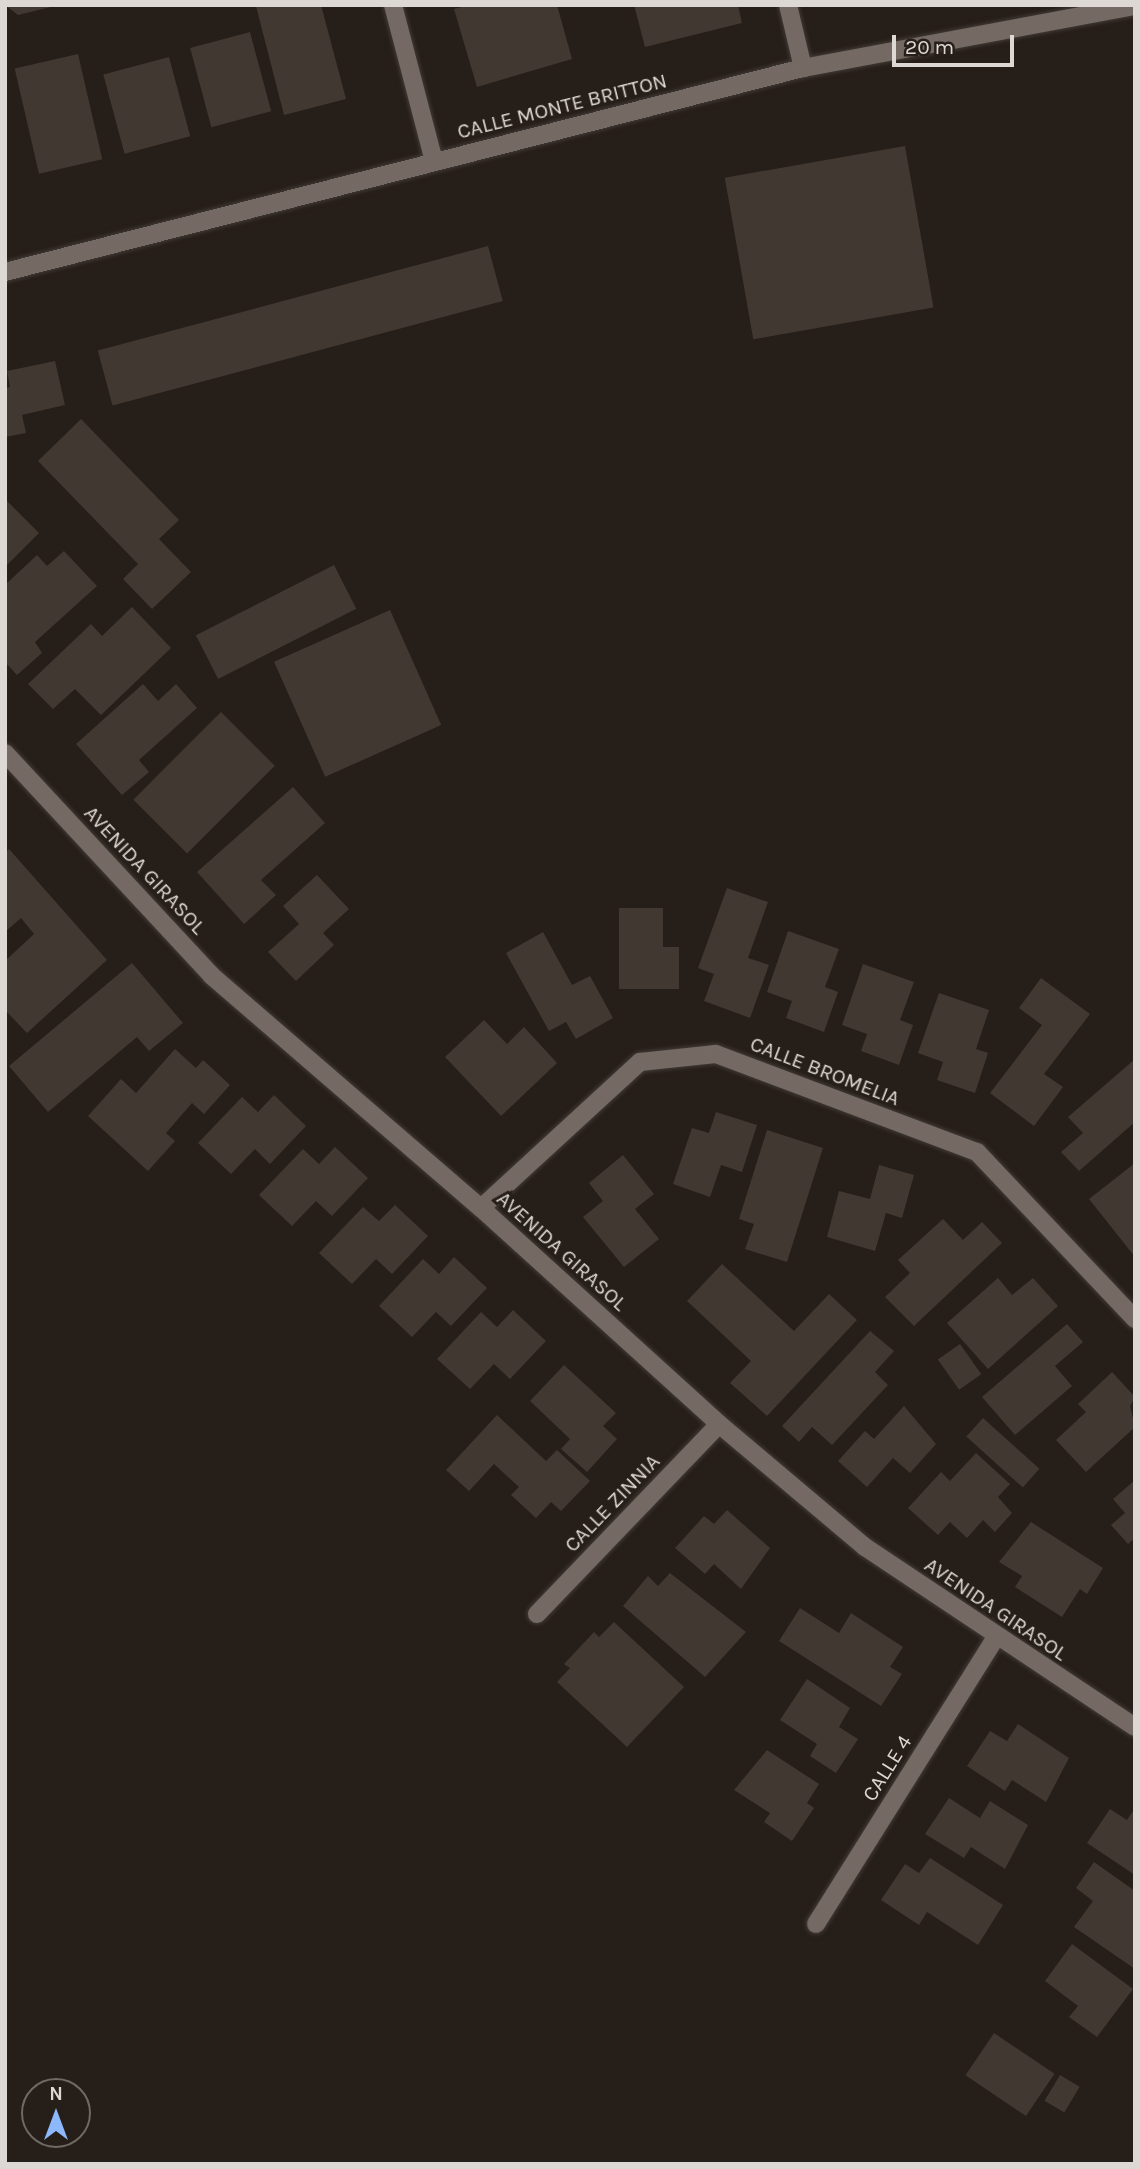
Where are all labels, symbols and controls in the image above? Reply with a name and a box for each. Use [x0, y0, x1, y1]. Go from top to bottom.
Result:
scale bar [895, 21, 1018, 65]
text: 20 m [905, 35, 954, 59]
street label: CALLE MONTE BRITTON [455, 68, 669, 144]
street label: AVENIDA GIRASOL [79, 800, 211, 940]
street label: CALLE BROMELIA [747, 1031, 903, 1111]
street label: AVENIDA GIRASOL [492, 1186, 632, 1316]
street label: CALLE ZINNIA [559, 1449, 665, 1557]
street label: AVENIDA GIRASOL [920, 1552, 1072, 1666]
street label: CALLE 4 [857, 1730, 917, 1806]
north arrow [21, 2078, 91, 2148]
text: N [49, 2083, 63, 2105]

